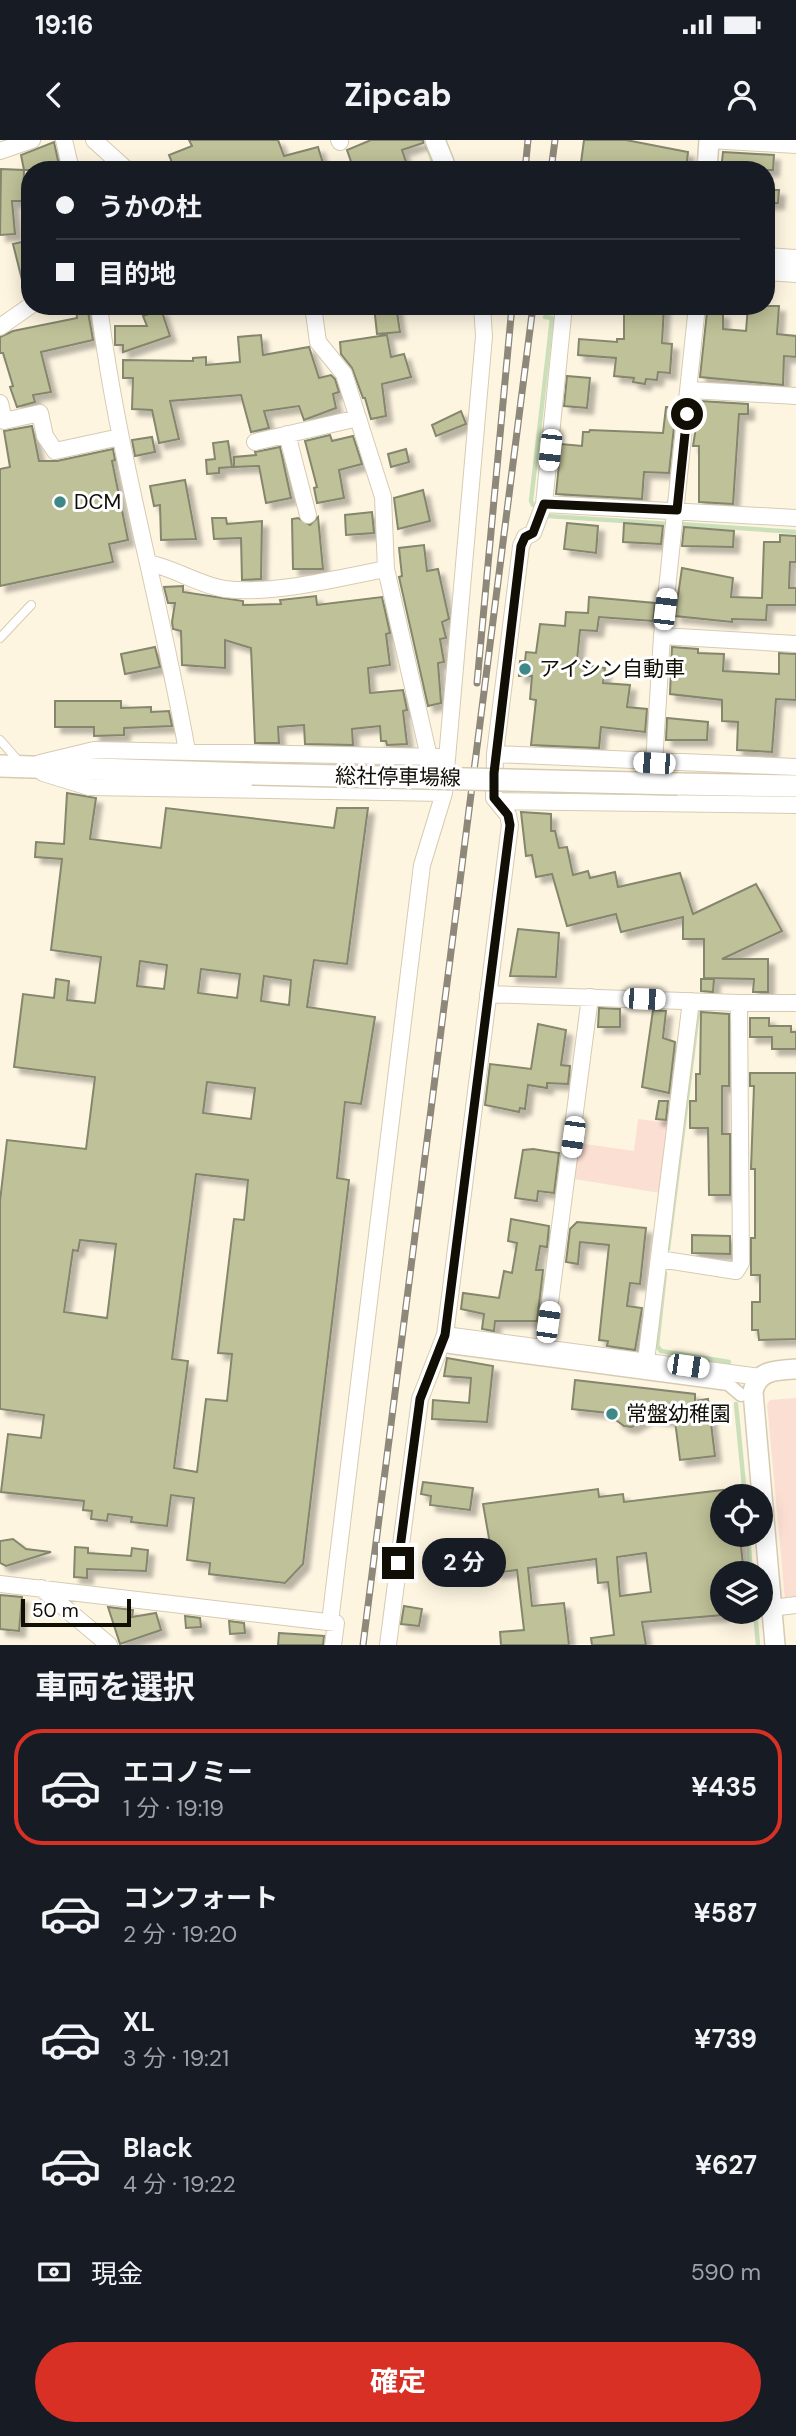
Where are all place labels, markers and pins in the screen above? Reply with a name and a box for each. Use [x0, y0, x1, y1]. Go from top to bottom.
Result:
place label: DCM [74, 488, 121, 516]
marker: DCM [52, 494, 68, 510]
place label: アイシン自動車 [539, 655, 685, 683]
marker: アイシン自動車 [517, 661, 533, 677]
place label: 常盤幼稚園 [626, 1400, 731, 1428]
marker: 常盤幼稚園 [604, 1406, 620, 1422]

